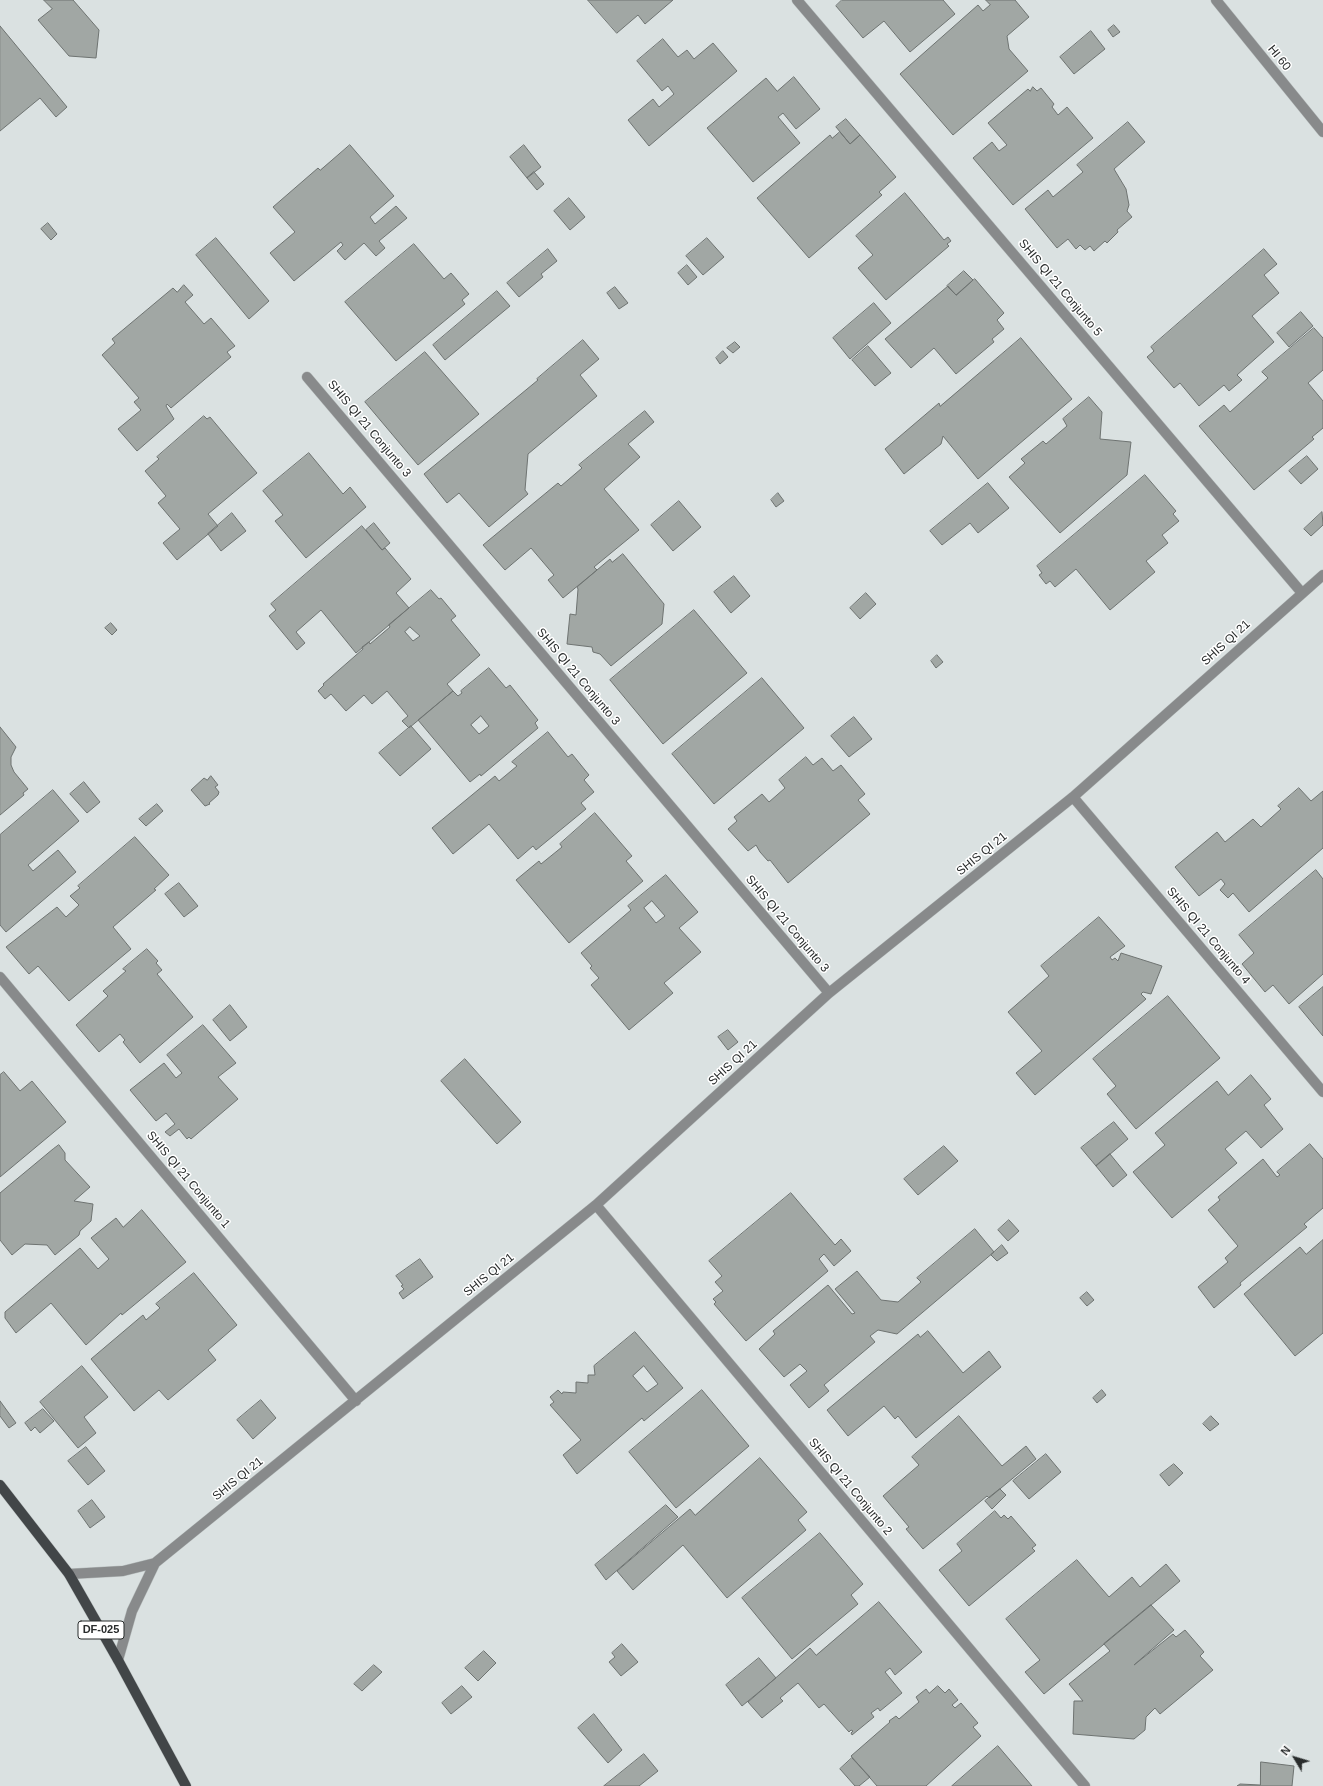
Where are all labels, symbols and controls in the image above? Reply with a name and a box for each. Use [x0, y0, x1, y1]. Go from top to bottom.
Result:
street label: HI 60 [1264, 42, 1294, 74]
street label: SHIS QI 21 Conjunto 5 [1015, 237, 1105, 339]
street label: SHIS QI 21 Conjunto 3 [324, 378, 414, 480]
street label: SHIS QI 21 [1199, 617, 1253, 669]
street label: SHIS QI 21 Conjunto 3 [533, 626, 623, 728]
street label: SHIS QI 21 [954, 829, 1010, 879]
street label: SHIS QI 21 Conjunto 3 [742, 873, 832, 975]
street label: SHIS QI 21 Conjunto 4 [1163, 885, 1253, 987]
street label: SHIS QI 21 [706, 1037, 760, 1089]
street label: SHIS QI 21 Conjunto 1 [143, 1129, 233, 1231]
street label: SHIS QI 21 [461, 1250, 517, 1300]
street label: SHIS QI 21 Conjunto 2 [805, 1436, 895, 1538]
street label: SHIS QI 21 [210, 1454, 266, 1504]
road number: DF-025 [78, 1621, 124, 1639]
north arrow [1275, 1738, 1315, 1778]
text: N [1278, 1744, 1293, 1757]

